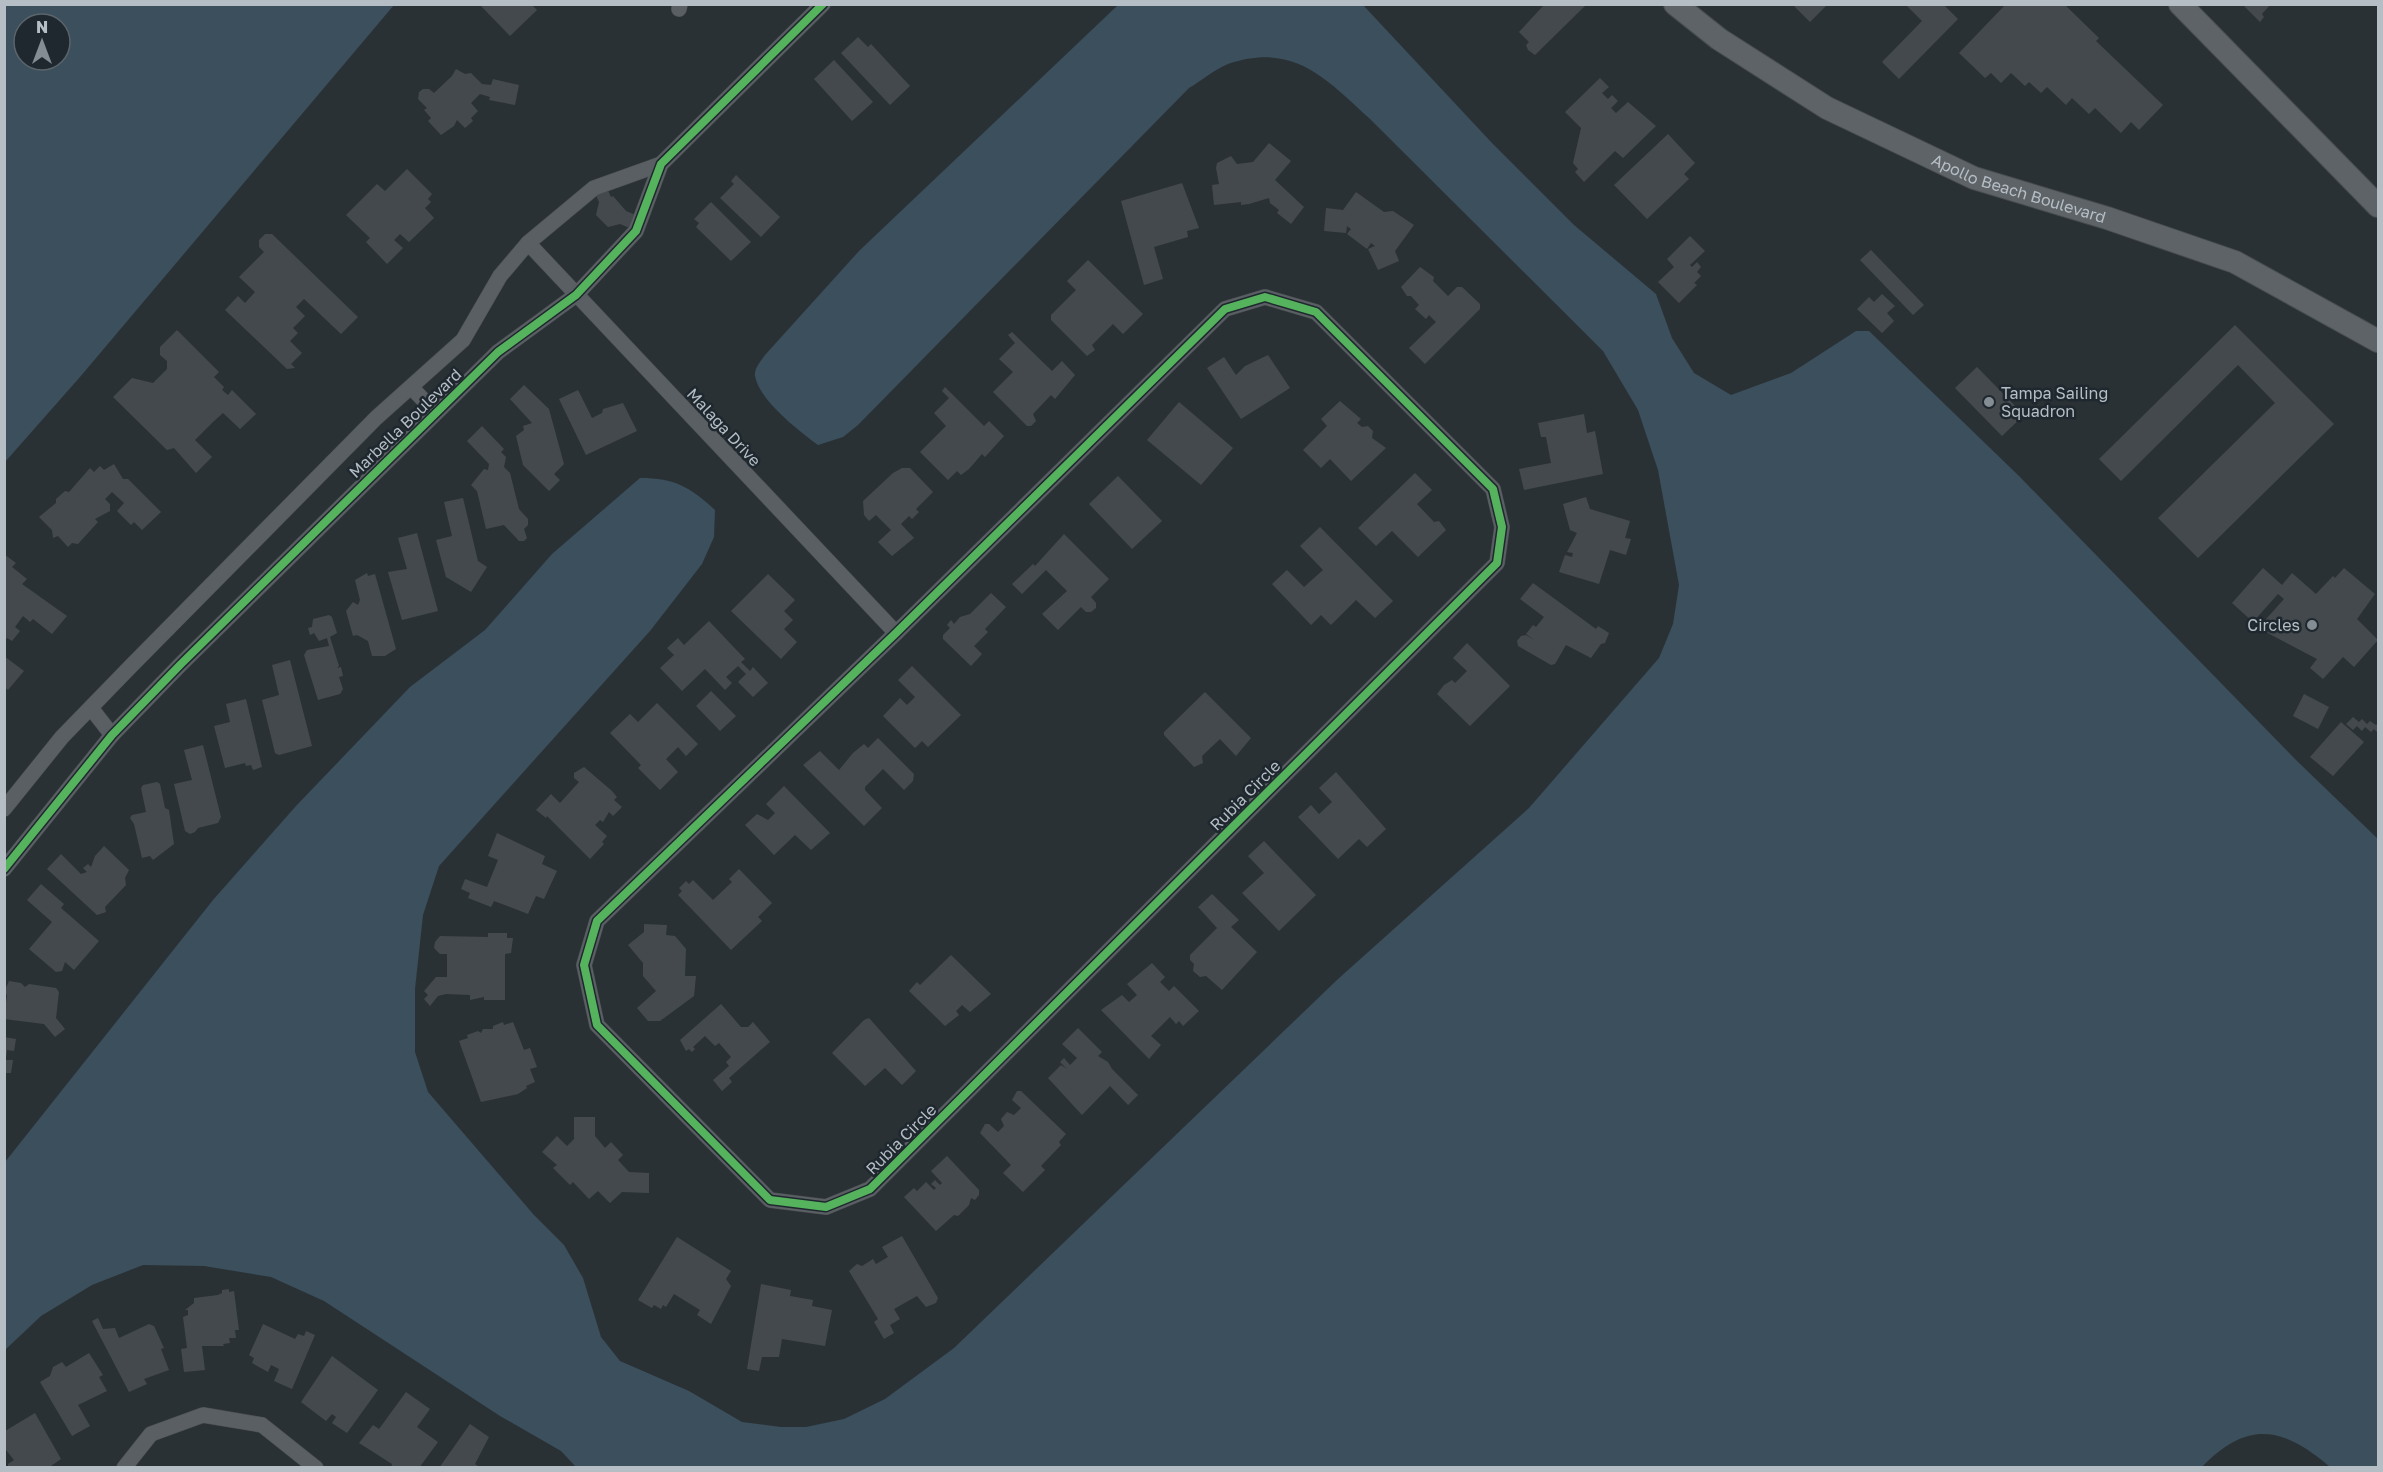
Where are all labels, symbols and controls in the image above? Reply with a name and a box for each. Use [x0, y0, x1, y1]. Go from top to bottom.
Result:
north arrow [12, 12, 72, 72]
text: N [36, 17, 48, 37]
street label: Apollo Beach Boulevard [1928, 149, 2108, 227]
street label: Marbella Boulevard [345, 364, 465, 482]
place label: Tampa Sailing Squadron [2001, 383, 2108, 421]
street label: Malaga Drive [683, 384, 765, 470]
marker: Tampa Sailing Squadron [1982, 395, 1996, 409]
place label: Circles [2247, 615, 2300, 635]
marker: Circles [2305, 618, 2319, 632]
street label: Rubia Circle [1206, 756, 1284, 834]
street label: Rubia Circle [862, 1100, 940, 1178]

